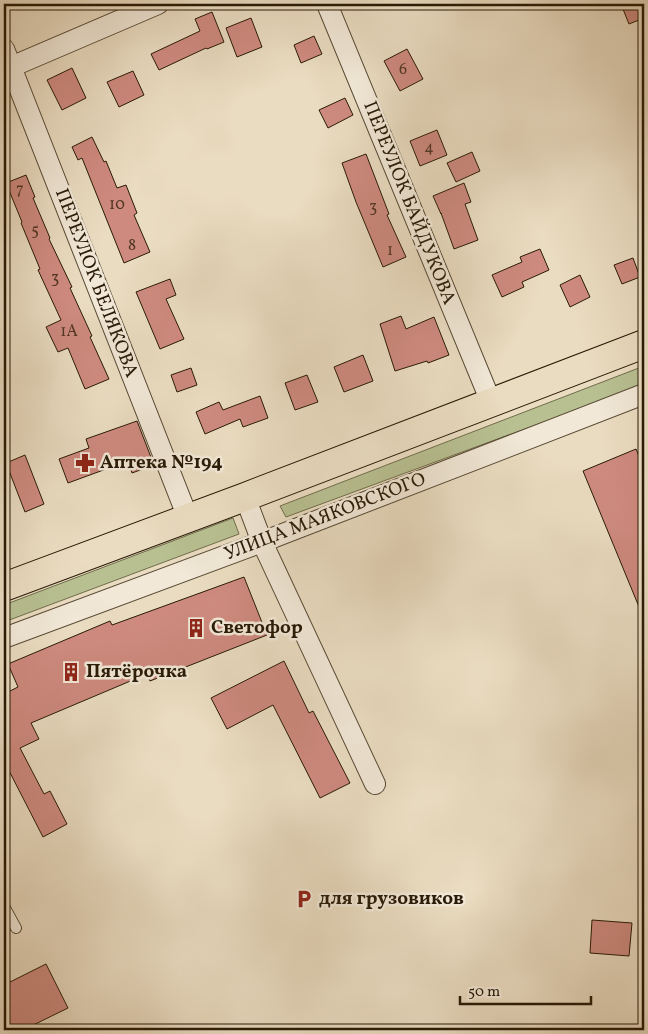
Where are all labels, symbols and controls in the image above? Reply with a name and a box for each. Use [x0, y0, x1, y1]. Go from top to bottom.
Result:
house number: 6 [399, 59, 407, 81]
street label: ПЕРЕУЛОК БАЙДУКОВА [356, 97, 462, 309]
house number: 4 [424, 137, 434, 159]
house number: 7 [16, 179, 24, 201]
street label: ПЕРЕУЛОК БЕЛЯКОВА [48, 185, 144, 381]
house number: 10 [109, 194, 125, 216]
house number: 3 [369, 197, 377, 219]
house number: 5 [31, 220, 39, 242]
house number: 8 [128, 235, 136, 257]
house number: 1 [387, 240, 393, 262]
house number: 3 [51, 268, 59, 290]
house number: 1А [60, 321, 78, 343]
place label: Аптека №194 [100, 450, 223, 476]
pharmacy icon: Аптека №194 [74, 452, 96, 474]
street label: УЛИЦА МАЯКОВСКОГО [221, 467, 430, 567]
place label: Светофор [211, 615, 303, 641]
building icon: Светофор [185, 617, 207, 639]
place label: Пятёрочка [86, 659, 187, 685]
building icon: Пятёрочка [60, 661, 82, 683]
place label: для грузовиков [319, 886, 464, 912]
parking icon: для грузовиков [293, 888, 315, 910]
scale bar [460, 974, 592, 1006]
text: 50 m [468, 982, 500, 1003]

